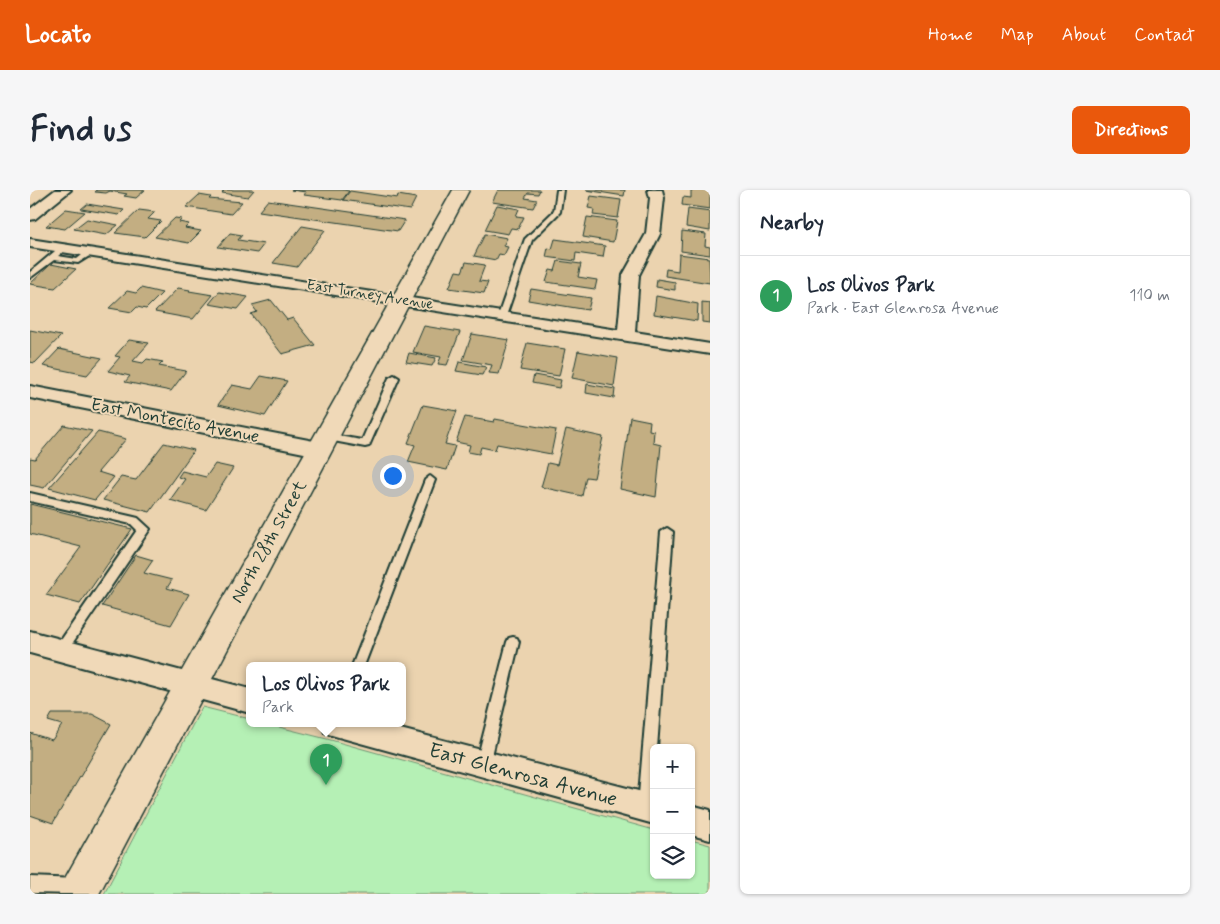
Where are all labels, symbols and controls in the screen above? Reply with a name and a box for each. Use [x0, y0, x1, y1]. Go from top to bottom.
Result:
text: Locato [25, 20, 91, 51]
text: Home [928, 23, 973, 47]
text: Map [1001, 23, 1034, 47]
text: About [1062, 23, 1106, 47]
text: Contact [1134, 23, 1195, 47]
button: Directions [1072, 106, 1190, 154]
text: Find us [30, 107, 132, 153]
text: Nearby [760, 209, 824, 237]
text: Los Olivos Park [807, 273, 935, 298]
street label: East Turney Avenue [305, 275, 435, 315]
text: 1 [772, 285, 780, 306]
text: 110 m [1129, 285, 1170, 306]
text: Park · East Glenrosa Avenue [807, 298, 999, 319]
street label: East Montecito Avenue [89, 393, 261, 449]
your location [380, 463, 406, 489]
street label: North 28th Street [225, 476, 313, 608]
popup [246, 662, 406, 727]
text: Los Olivos Park [262, 672, 390, 697]
text: Park [262, 697, 294, 718]
street label: East Glenrosa Avenue [426, 736, 620, 814]
pin: 1 [310, 744, 342, 785]
map controls [650, 744, 695, 879]
button: + [650, 744, 695, 789]
button: − [650, 789, 695, 834]
button: layers [650, 834, 695, 879]

